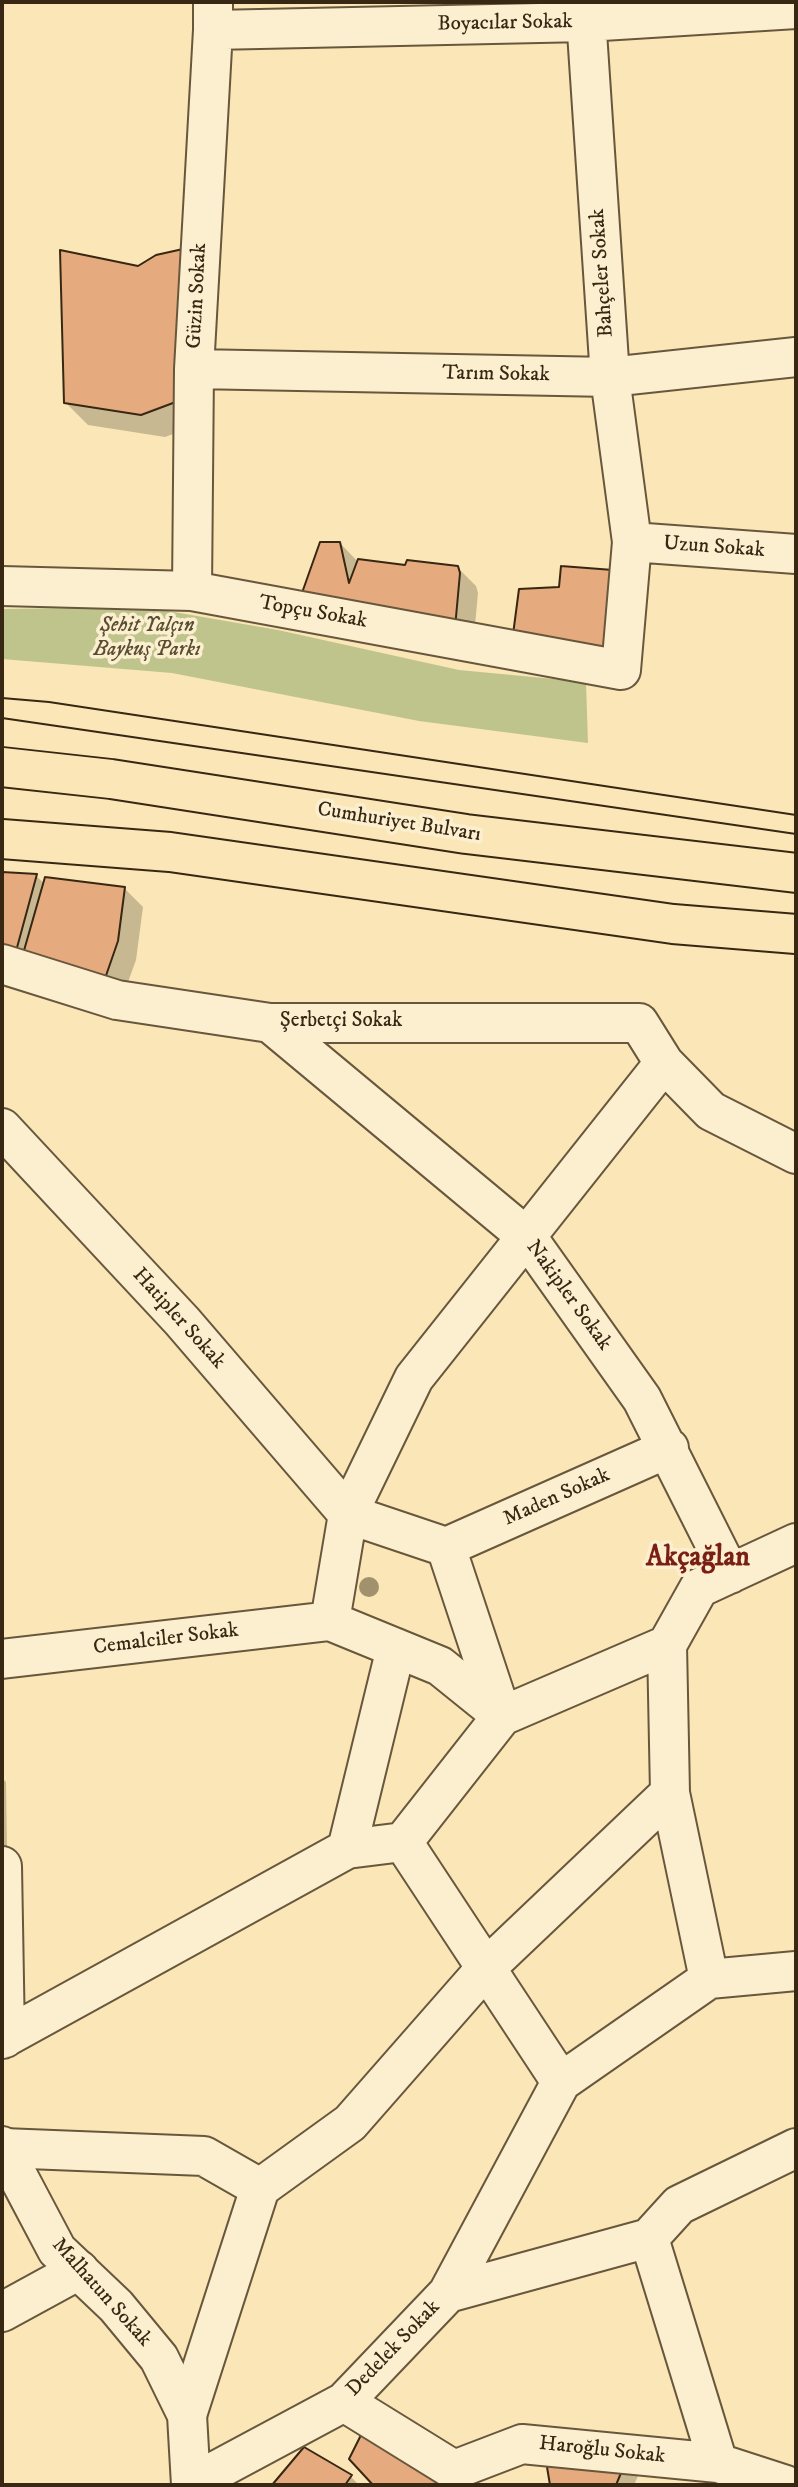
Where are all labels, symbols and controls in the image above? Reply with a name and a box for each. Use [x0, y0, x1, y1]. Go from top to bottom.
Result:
street label: Boyacılar Sokak [437, 10, 573, 38]
street label: Bahçeler Sokak [586, 208, 620, 338]
street label: Güzin Sokak [183, 243, 213, 349]
street label: Tarım Sokak [442, 361, 550, 389]
street label: Uzun Sokak [663, 532, 765, 564]
street label: Topçu Sokak [257, 591, 369, 635]
park label: Şehit Yalçın Baykuş Parkı [93, 614, 201, 664]
street label: Cumhuriyet Bulvarı [316, 798, 482, 848]
street label: Şerbetçi Sokak [280, 1009, 402, 1035]
street label: Nakipler Sokak [520, 1236, 616, 1356]
street label: Hatipler Sokak [126, 1263, 230, 1375]
street label: Maden Sokak [500, 1463, 614, 1533]
district label: Akçağlan [646, 1542, 750, 1576]
street label: Cemalciler Sokak [92, 1619, 240, 1661]
street label: Malhatun Sokak [46, 2233, 156, 2353]
street label: Dedelek Sokak [342, 2296, 446, 2402]
street label: Haroğlu Sokak [538, 2432, 666, 2470]

